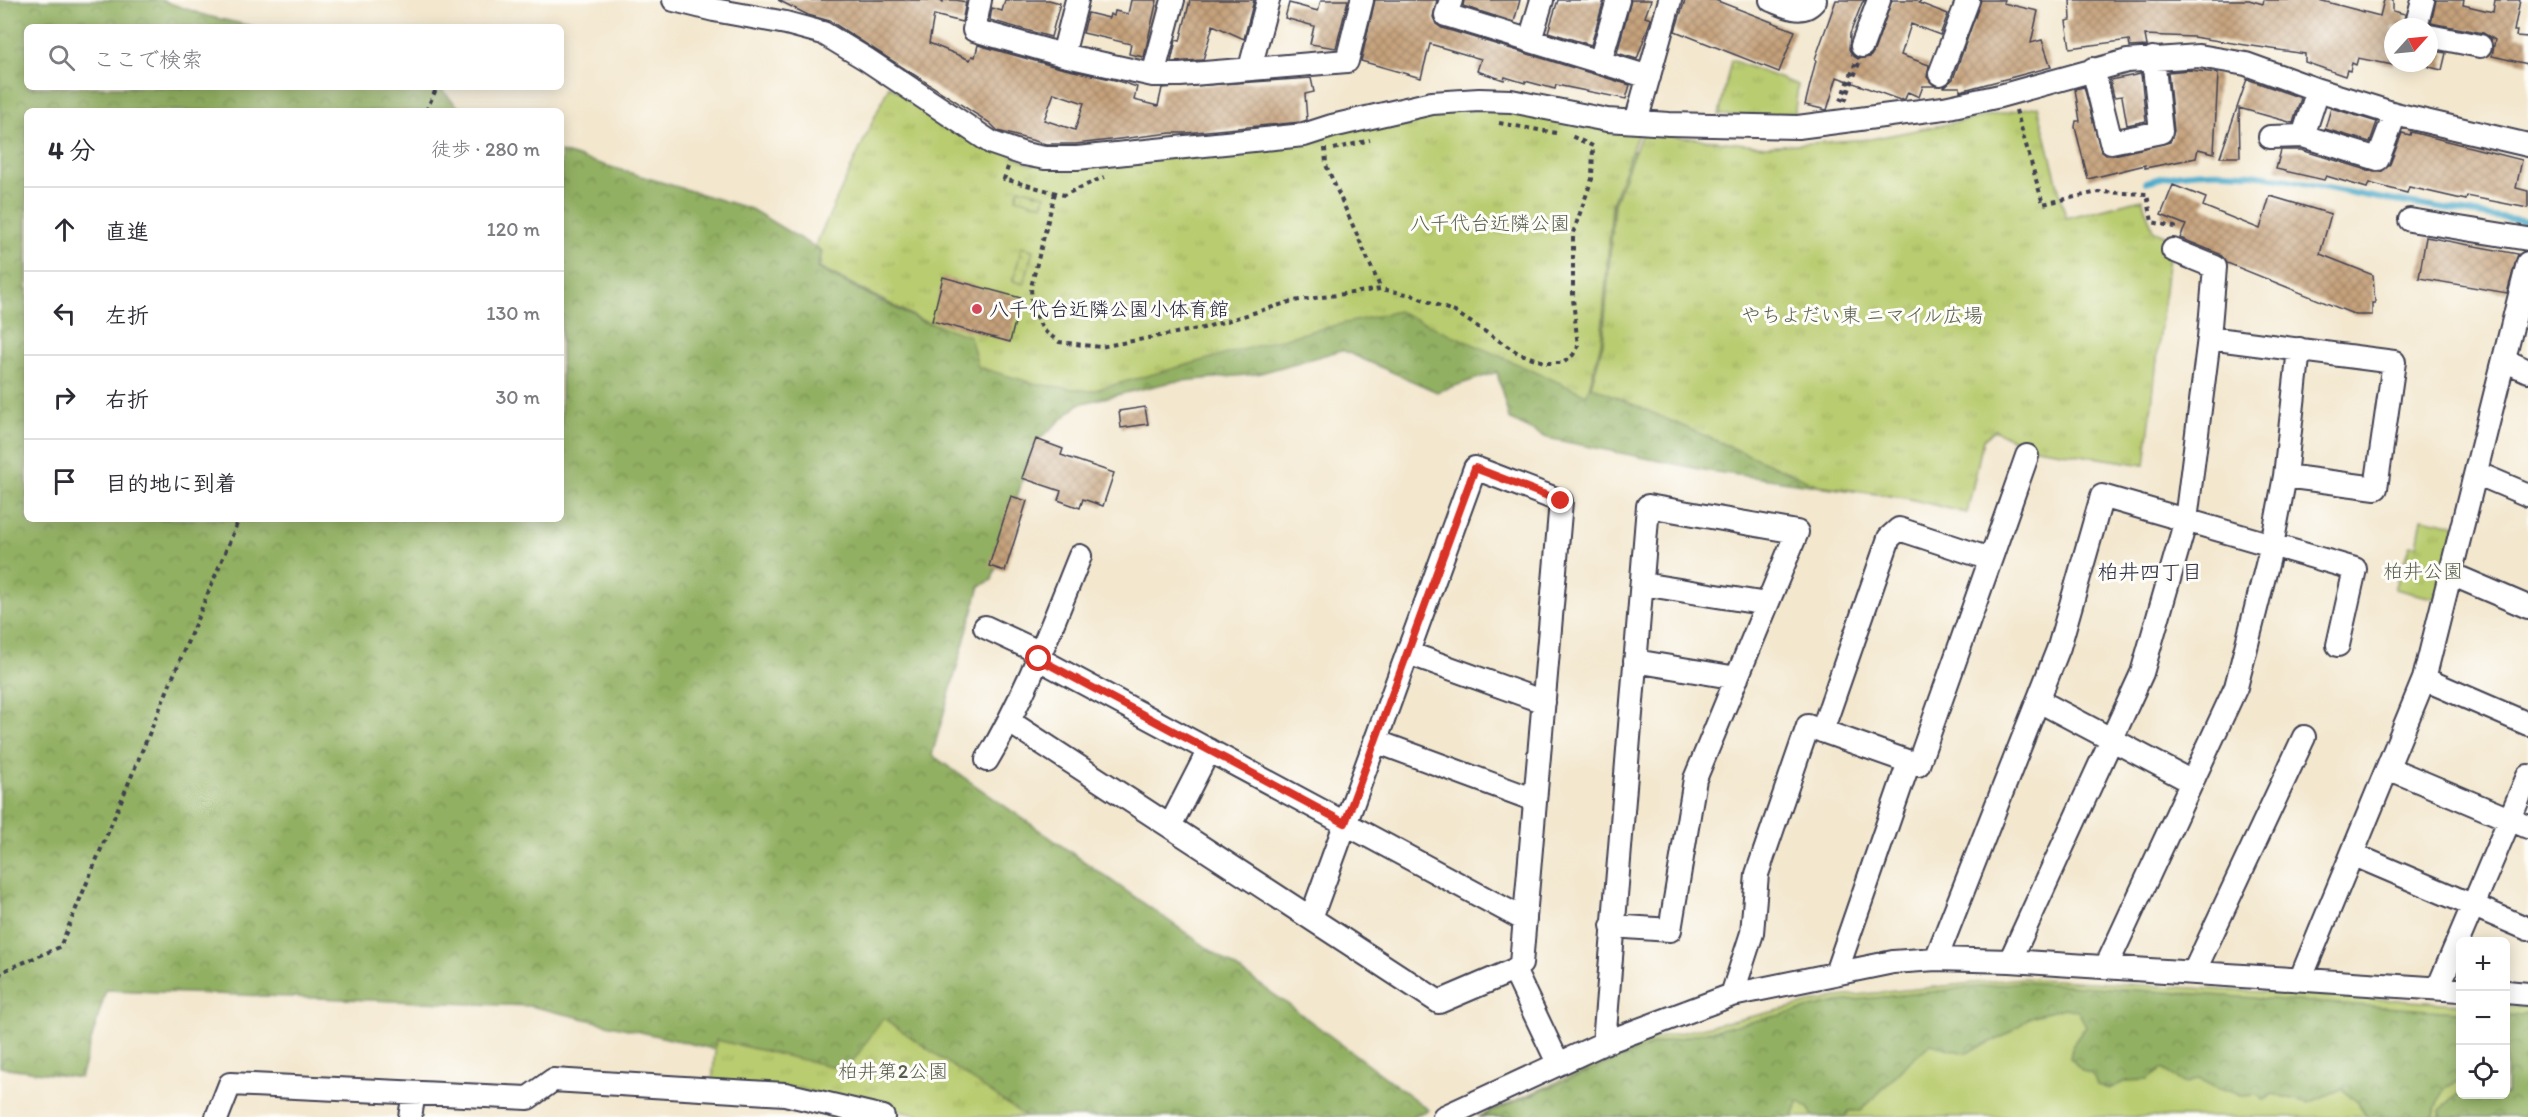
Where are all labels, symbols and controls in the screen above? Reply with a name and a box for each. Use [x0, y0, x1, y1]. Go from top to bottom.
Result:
north arrow [2384, 18, 2438, 72]
search box [24, 24, 564, 90]
icon: search [45, 41, 78, 74]
text: ここで検索 [93, 46, 203, 73]
text: 4 分 [48, 134, 95, 166]
text: 徒歩 · 280 m [431, 137, 540, 161]
park label: 八千代台近隣公園 [1410, 211, 1570, 235]
icon: ahead [48, 213, 81, 246]
text: 120 m [487, 217, 540, 241]
text: 直進 [105, 218, 149, 245]
icon: left [48, 297, 81, 330]
place label: 八千代台近隣公園小体育館 [989, 297, 1229, 321]
text: 130 m [486, 301, 540, 325]
text: 左折 [105, 302, 149, 329]
marker: 八千代台近隣公園小体育館 [970, 302, 984, 316]
park label: やちよだい東 ニマイル広場 [1741, 303, 1983, 327]
icon: right [48, 381, 81, 414]
text: 30 m [495, 385, 540, 409]
text: 右折 [105, 386, 149, 413]
icon: arrive [48, 465, 81, 498]
text: 目的地に到着 [105, 470, 237, 497]
route end [1547, 487, 1573, 513]
district label: 柏井四丁目 [2098, 559, 2203, 584]
park label: 柏井公園 [2383, 559, 2463, 583]
route start [1025, 645, 1051, 671]
map controls [2456, 937, 2510, 1099]
button: + [2456, 937, 2510, 991]
button: − [2456, 991, 2510, 1045]
button: locate [2456, 1045, 2510, 1099]
park label: 柏井第2公園 [838, 1059, 948, 1083]

